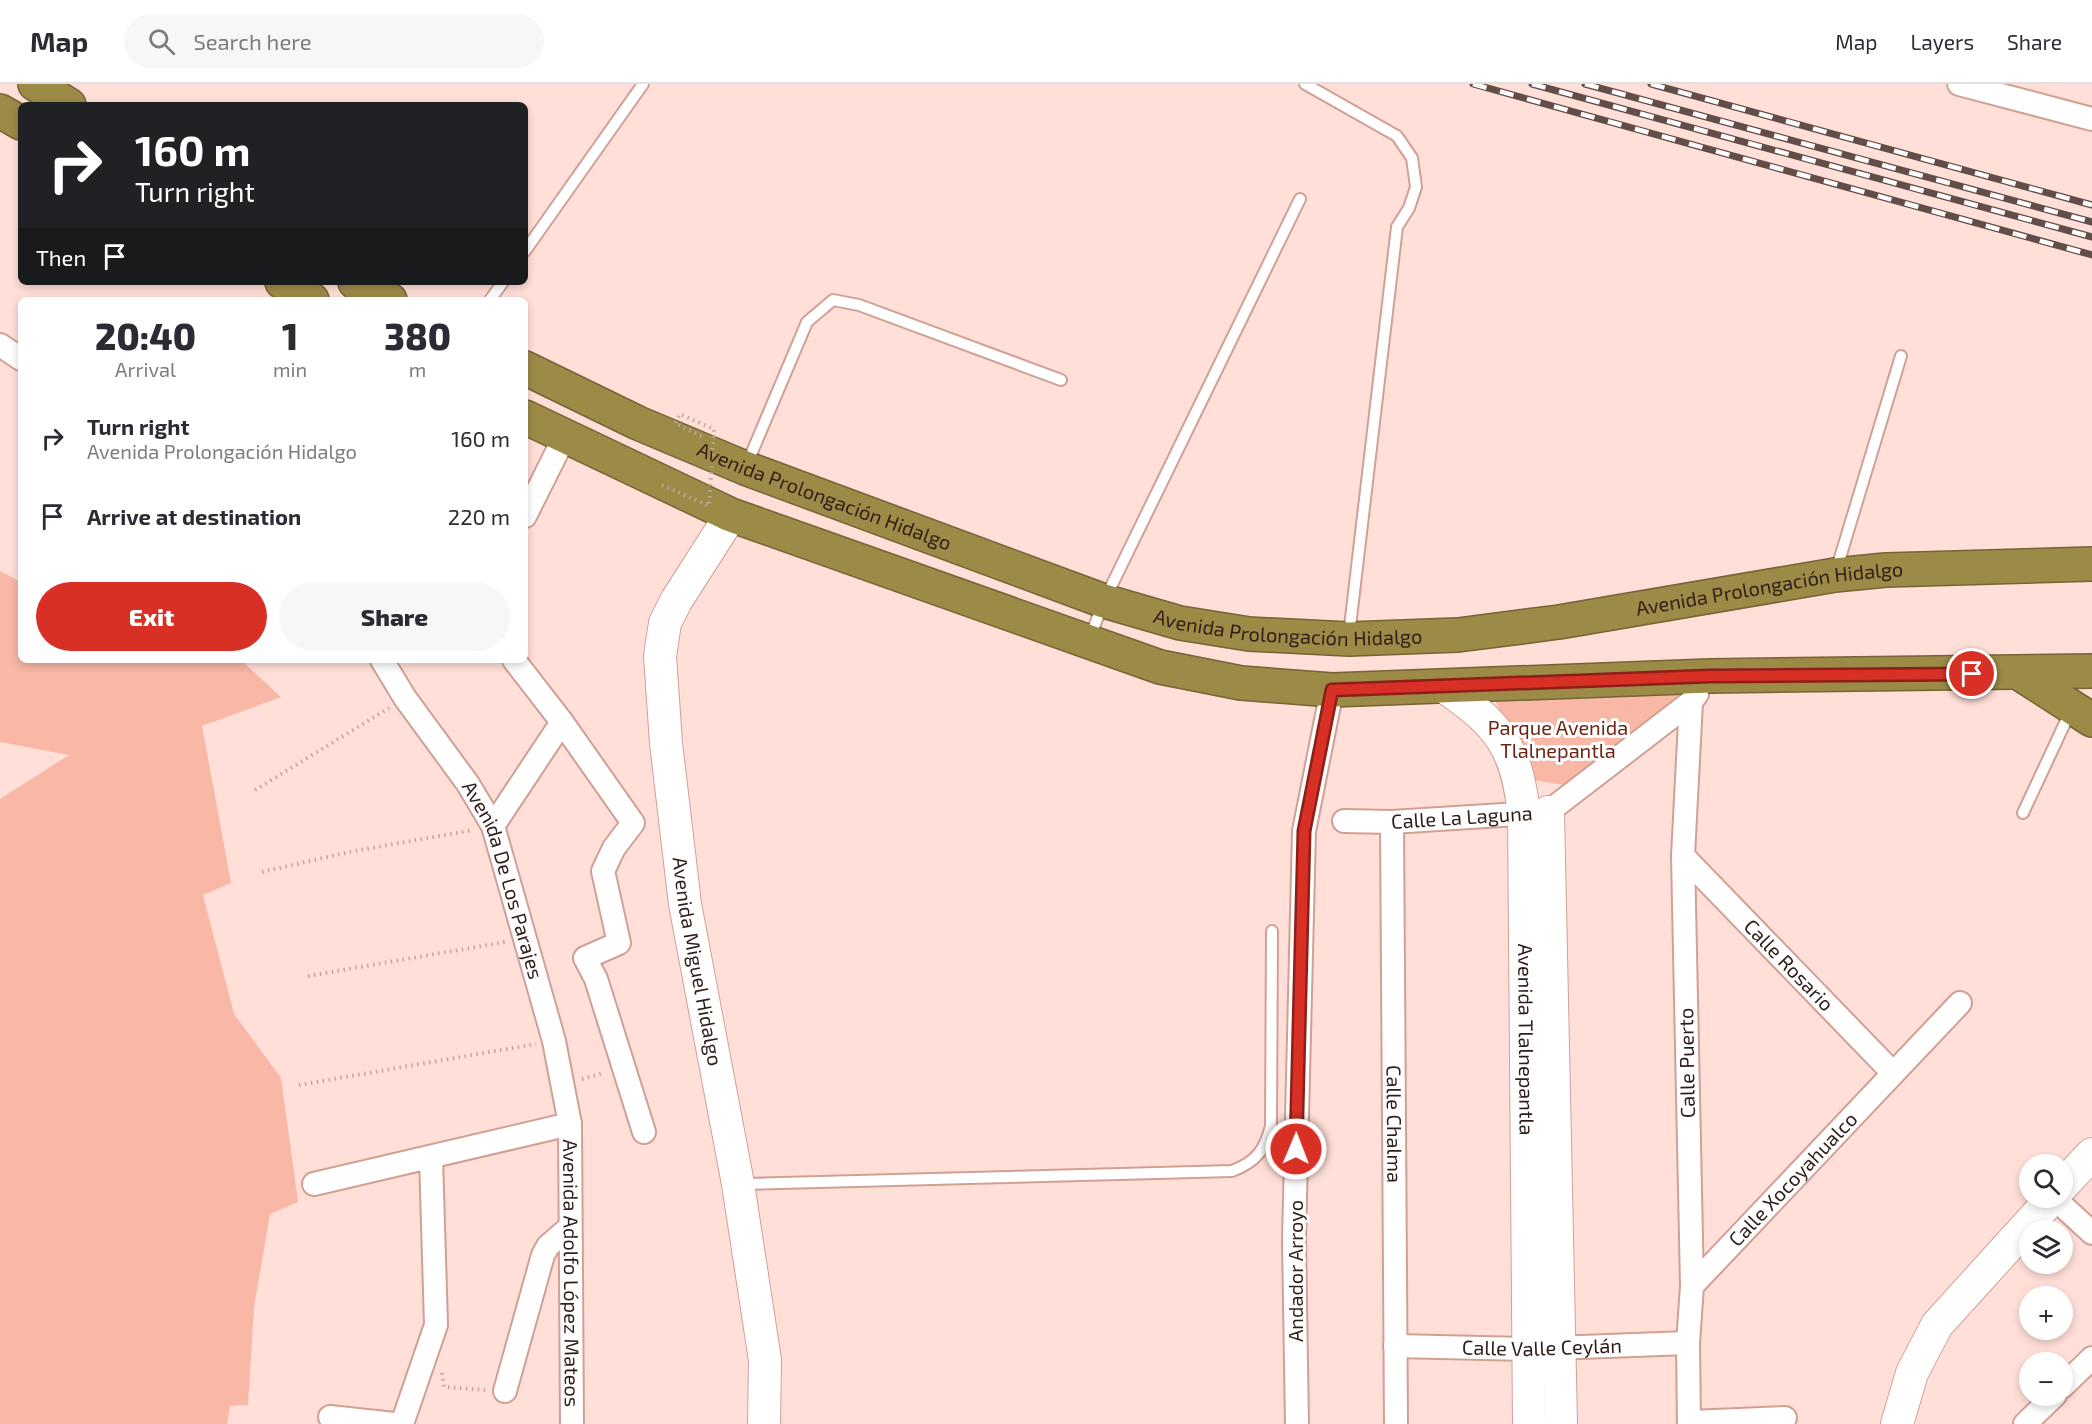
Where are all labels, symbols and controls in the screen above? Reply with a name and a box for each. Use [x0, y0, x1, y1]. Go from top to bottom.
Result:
search box [124, 14, 544, 68]
text: Map [30, 24, 88, 58]
icon: search [145, 25, 178, 58]
text: Search here [193, 28, 312, 54]
text: Map [1835, 29, 1877, 54]
text: Layers [1910, 29, 1974, 54]
text: Share [2007, 29, 2062, 54]
text: 160 m [135, 124, 251, 174]
icon: right [36, 126, 114, 204]
text: Turn right [135, 175, 255, 207]
icon: arrive [98, 240, 131, 273]
text: Then [36, 244, 86, 270]
text: 20:40 [95, 314, 196, 357]
text: 1 [282, 314, 298, 357]
text: 380 [384, 314, 451, 357]
text: Arrival [115, 357, 176, 381]
text: min [273, 357, 307, 381]
text: m [409, 357, 426, 381]
text: Turn right [87, 413, 189, 439]
icon: right [36, 422, 69, 455]
text: 160 m [451, 425, 510, 451]
street label: Avenida Prolongación Hidalgo [694, 436, 955, 555]
text: Avenida Prolongación Hidalgo [87, 439, 357, 463]
icon: arrive [36, 500, 69, 533]
text: Arrive at destination [87, 503, 301, 529]
text: 220 m [448, 503, 510, 529]
street label: Avenida Prolongación Hidalgo [1634, 557, 1904, 620]
button: Exit [36, 582, 267, 651]
button: Share [279, 582, 510, 651]
street label: Avenida Prolongación Hidalgo [1151, 603, 1423, 650]
pin [1946, 648, 1997, 699]
icon: arrive [1955, 657, 1988, 690]
park label: Parque Avenida Tlalnepantla [1488, 715, 1628, 762]
street label: Avenida De Los Parajes [458, 776, 549, 982]
street label: Calle La Laguna [1390, 800, 1533, 833]
street label: Avenida Miguel Hidalgo [669, 856, 728, 1068]
street label: Calle Rosario [1740, 914, 1839, 1016]
street label: Avenida Tlalnepantla [1514, 943, 1540, 1136]
street label: Calle Puerto [1673, 1008, 1699, 1118]
street label: Calle Chalma [1383, 1065, 1407, 1183]
street label: Calle Xocoyahualco [1723, 1106, 1862, 1251]
position arrow [1264, 1117, 1328, 1181]
street label: Avenida Adolfo López Mateos [559, 1139, 585, 1407]
map controls [2019, 1154, 2073, 1406]
button: search [2019, 1154, 2073, 1208]
street label: Andador Arroyo [1283, 1200, 1307, 1342]
button: layers [2019, 1220, 2073, 1274]
button: + [2019, 1286, 2073, 1340]
street label: Calle Valle Ceylán [1462, 1332, 1622, 1360]
button: − [2019, 1352, 2073, 1406]

